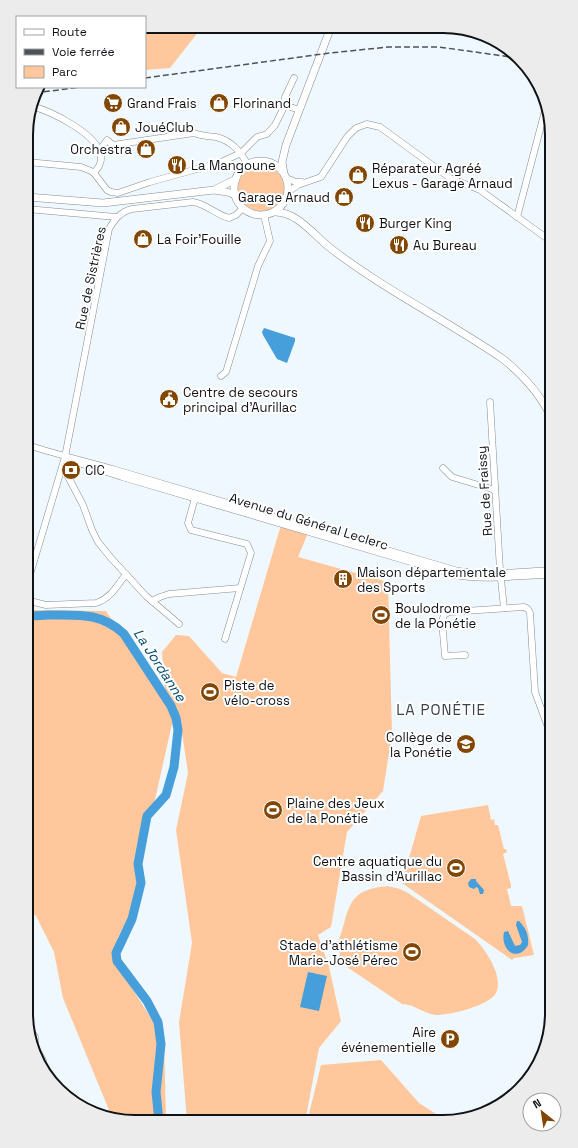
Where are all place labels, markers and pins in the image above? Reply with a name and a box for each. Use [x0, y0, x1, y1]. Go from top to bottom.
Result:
supermarket icon: Grand Frais [102, 92, 124, 114]
shop icon: Florinand [208, 92, 230, 114]
place label: Grand Frais [127, 95, 197, 112]
place label: Florinand [233, 95, 291, 112]
shop icon: JouéClub [110, 116, 132, 138]
place label: JouéClub [135, 119, 194, 136]
shop icon: Orchestra [135, 138, 157, 160]
place label: Orchestra [70, 141, 133, 158]
restaurant icon: La Mangoune [166, 154, 188, 176]
place label: La Mangoune [191, 157, 276, 174]
place label: Réparateur Agréé Lexus - Garage Arnaud [372, 160, 513, 192]
shop icon: Réparateur Agréé Lexus - Garage Arnaud [347, 164, 369, 186]
shop icon: Garage Arnaud [333, 186, 355, 208]
place label: Garage Arnaud [238, 189, 330, 206]
restaurant icon: Burger King [354, 212, 376, 234]
place label: Burger King [379, 215, 452, 232]
shop icon: La Foir'Fouille [132, 228, 154, 250]
place label: La Foir'Fouille [157, 231, 241, 248]
restaurant icon: Au Bureau [388, 234, 410, 256]
place label: Au Bureau [413, 237, 477, 254]
place label: Centre de secours principal d'Aurillac [183, 384, 298, 416]
public building icon: Centre de secours principal d'Aurillac [158, 388, 180, 410]
bank icon: CIC [60, 459, 82, 481]
place label: CIC [85, 462, 105, 479]
place label: Maison départementale des Sports [357, 564, 506, 596]
building icon: Maison départementale des Sports [332, 568, 354, 590]
place label: Boulodrome de la Ponétie [395, 600, 476, 632]
sports icon: Boulodrome de la Ponétie [370, 604, 392, 626]
place label: Piste de vélo-cross [224, 677, 290, 709]
sports icon: Piste de vélo-cross [199, 681, 221, 703]
place label: Collège de la Ponétie [386, 729, 452, 761]
school or university icon: Collège de la Ponétie [455, 733, 477, 755]
place label: Plaine des Jeux de la Ponétie [287, 795, 385, 827]
sports icon: Plaine des Jeux de la Ponétie [262, 799, 284, 821]
place label: Centre aquatique du Bassin d'Aurillac [313, 853, 442, 885]
sports icon: Centre aquatique du Bassin d'Aurillac [445, 857, 467, 879]
place label: Stade d'athlétisme Marie-José Pérec [280, 937, 398, 969]
sports icon: Stade d'athlétisme Marie-José Pérec [401, 941, 423, 963]
place label: Aire événementielle [341, 1024, 436, 1056]
parking icon: Aire événementielle [439, 1028, 461, 1050]

